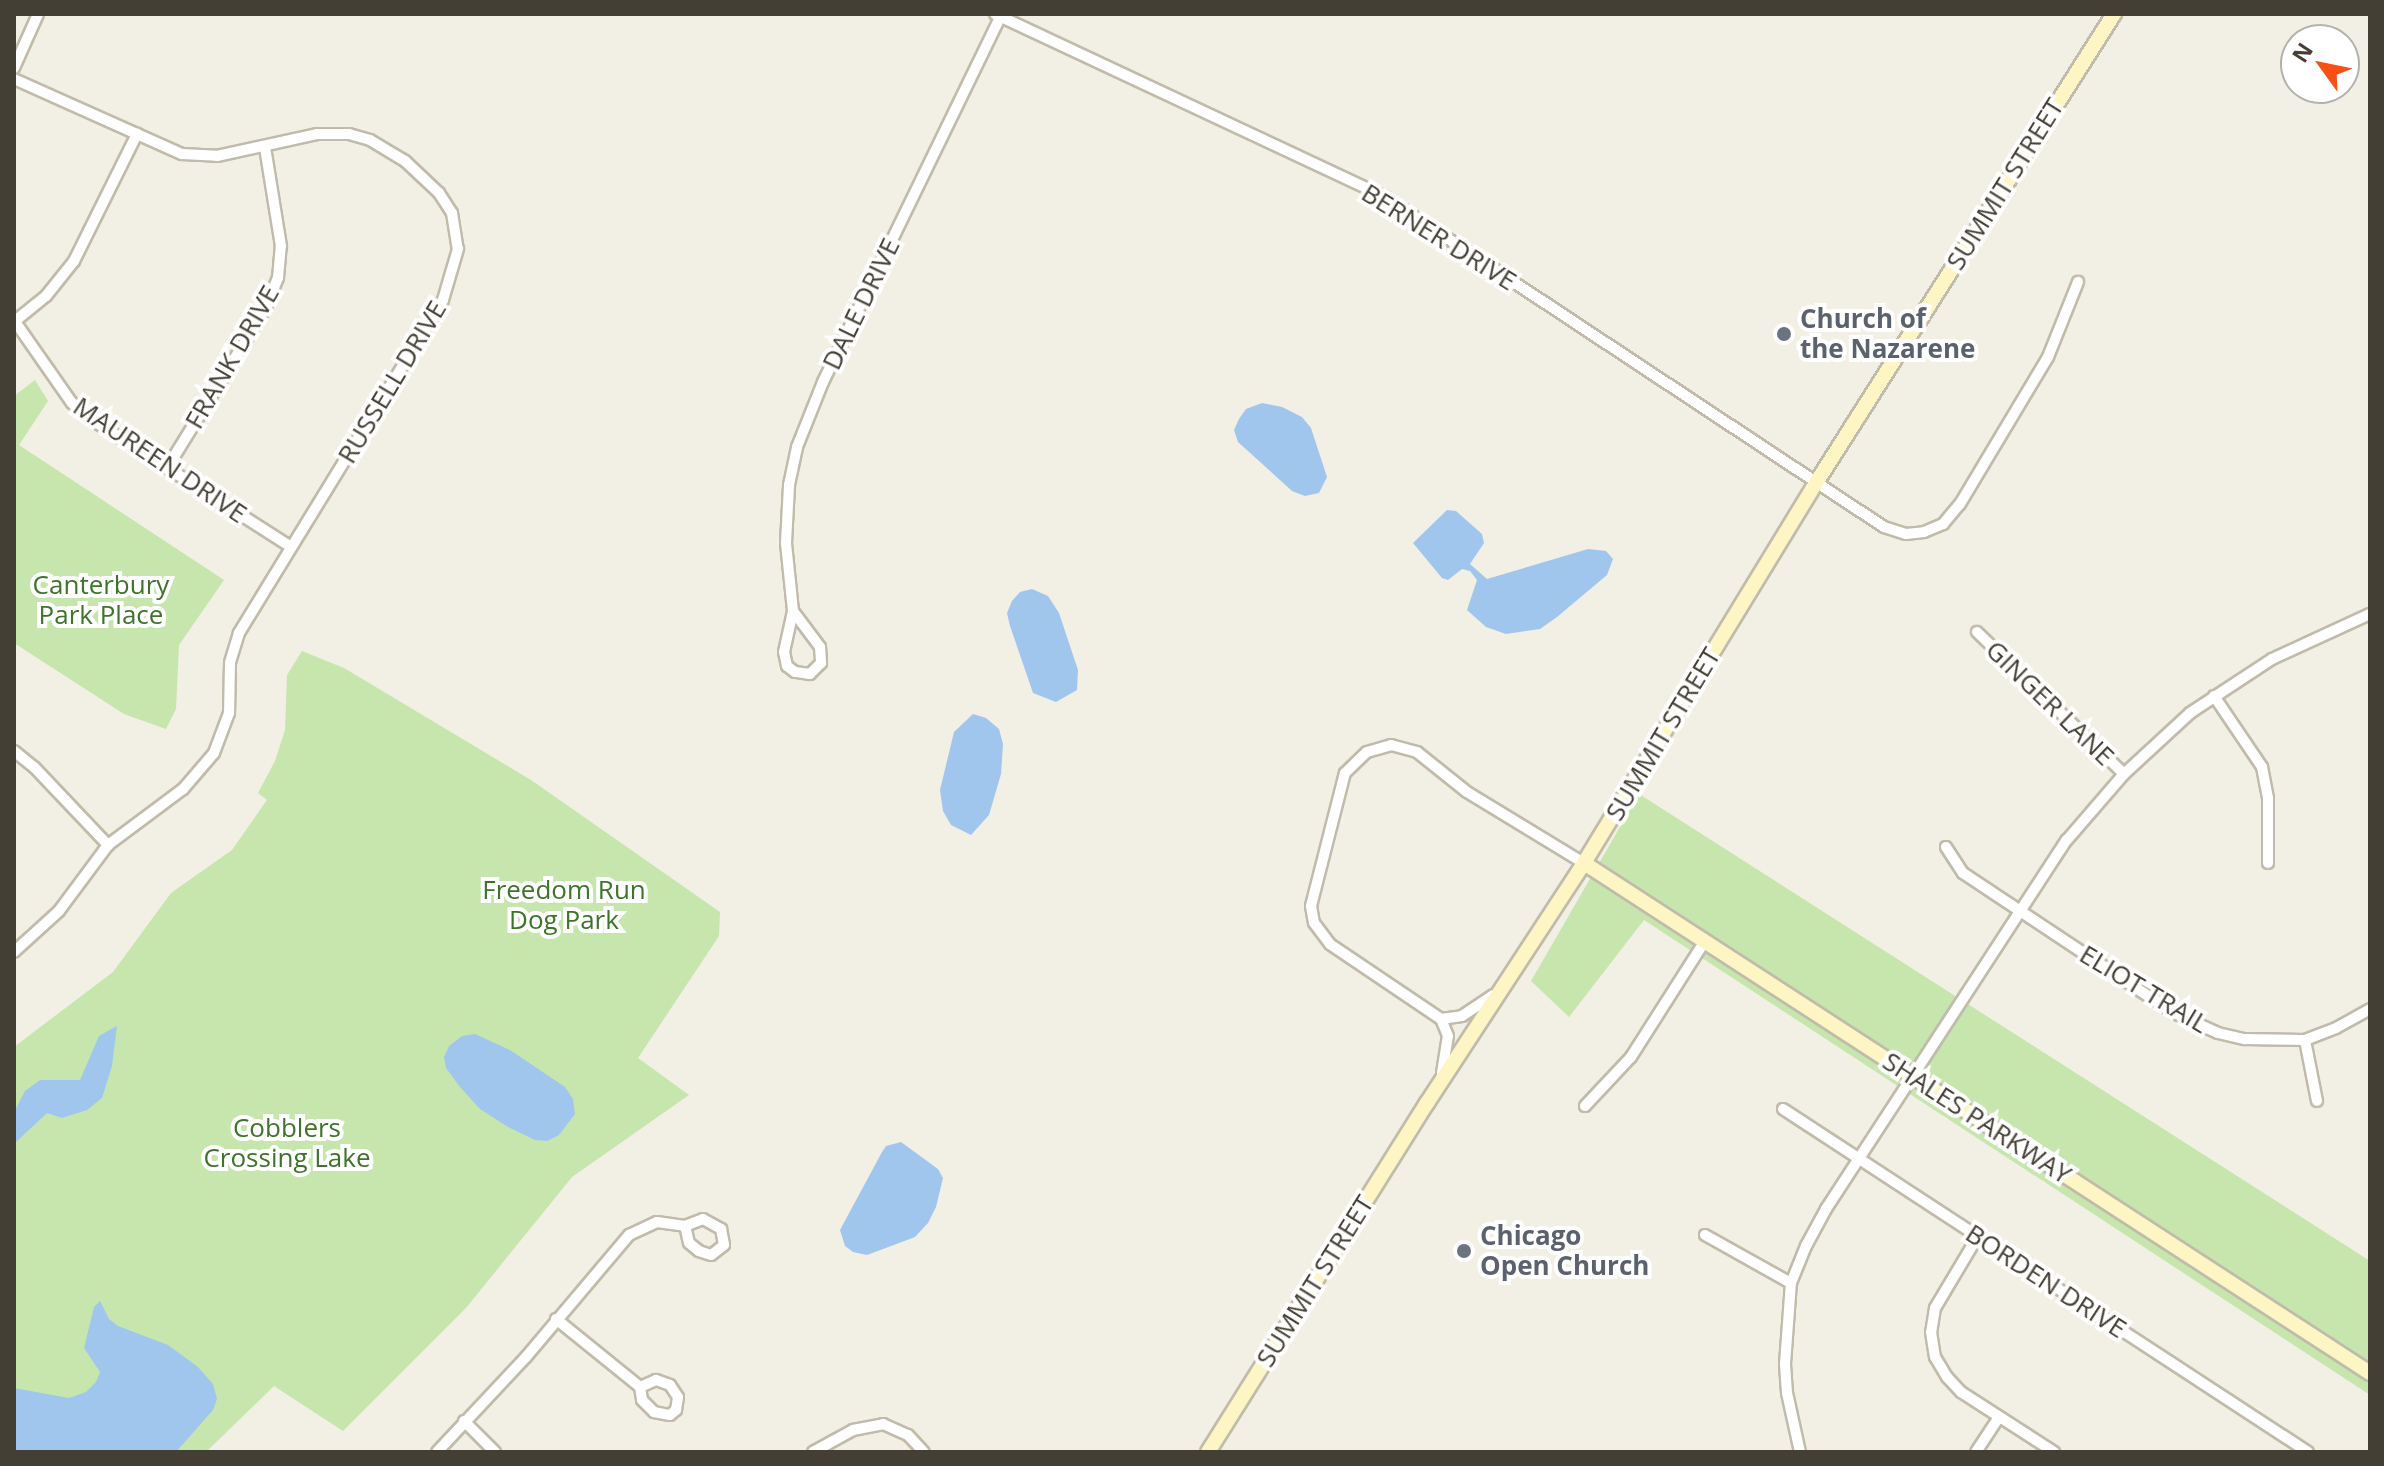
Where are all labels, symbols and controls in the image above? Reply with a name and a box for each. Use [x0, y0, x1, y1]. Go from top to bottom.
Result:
north arrow [2280, 24, 2360, 104]
text: N [2284, 36, 2319, 68]
street label: SUMMIT STREET [1940, 93, 2070, 275]
street label: BERNER DRIVE [1356, 177, 1522, 297]
street label: DALE DRIVE [816, 233, 906, 375]
street label: FRANK DRIVE [178, 280, 286, 434]
street label: RUSSELL DRIVE [331, 295, 453, 469]
place label: Church of the Nazarene [1800, 303, 1975, 364]
marker: Church of the Nazarene [1775, 325, 1793, 343]
street label: MAUREEN DRIVE [67, 391, 253, 529]
park label: Canterbury Park Place [33, 569, 169, 630]
street label: GINGER LANE [1979, 634, 2121, 772]
street label: SUMMIT STREET [1599, 642, 1727, 826]
park label: Freedom Run Dog Park [482, 874, 646, 936]
street label: ELIOT TRAIL [2074, 938, 2214, 1040]
street label: SHALES PARKWAY [1877, 1046, 2077, 1190]
park label: Cobblers Crossing Lake [203, 1112, 371, 1174]
street label: SUMMIT STREET [1250, 1190, 1380, 1372]
street label: BORDEN DRIVE [1960, 1218, 2132, 1344]
place label: Chicago Open Church [1480, 1220, 1649, 1282]
marker: Chicago Open Church [1455, 1242, 1473, 1260]

